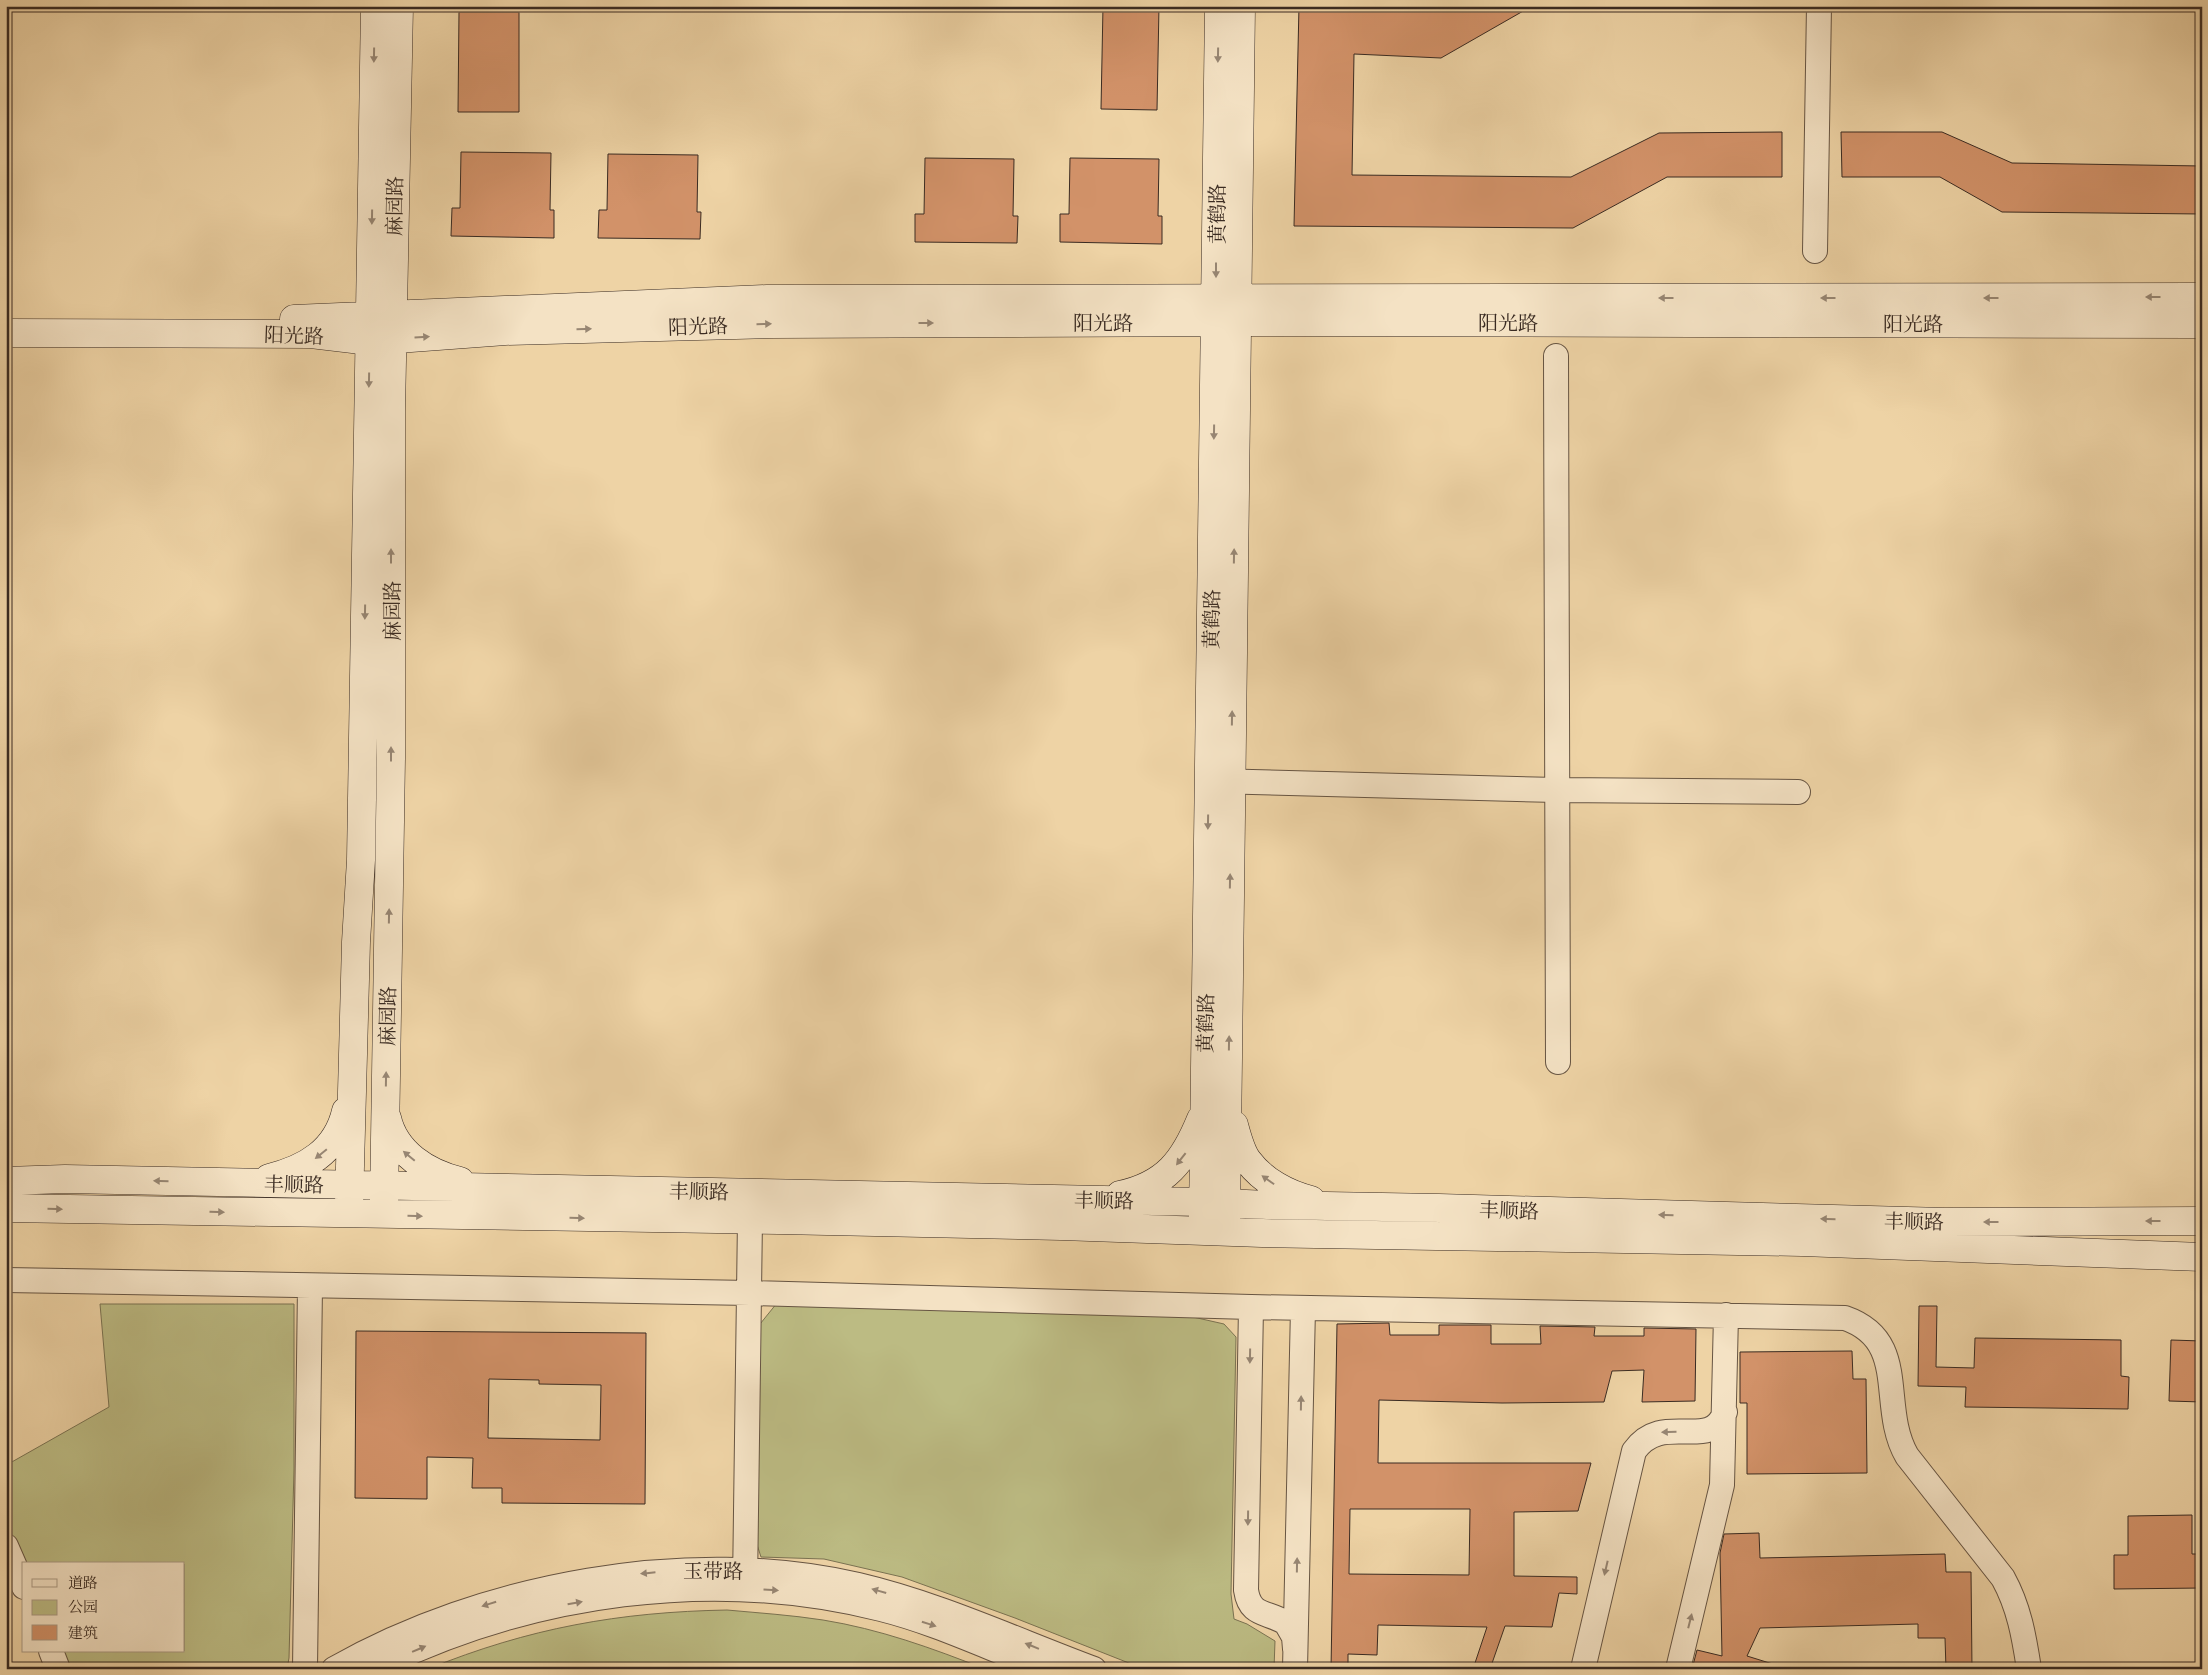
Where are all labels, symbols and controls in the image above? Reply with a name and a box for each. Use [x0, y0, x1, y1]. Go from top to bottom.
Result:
one-way arrow [370, 47, 378, 63]
one-way arrow [1214, 47, 1222, 63]
street label: 麻园路 [379, 176, 409, 236]
street label: 黄鹤路 [1202, 184, 1231, 244]
one-way arrow [368, 210, 376, 226]
one-way arrow [1212, 262, 1220, 278]
one-way arrow [2145, 293, 2161, 301]
one-way arrow [1657, 294, 1673, 302]
one-way arrow [1820, 294, 1836, 302]
one-way arrow [1982, 294, 1998, 302]
street label: 阳光路 [1073, 308, 1133, 337]
street label: 阳光路 [1478, 308, 1538, 337]
street label: 阳光路 [1883, 309, 1943, 338]
street label: 阳光路 [668, 310, 728, 342]
street label: 阳光路 [264, 319, 324, 351]
one-way arrow [919, 319, 935, 327]
one-way arrow [756, 320, 772, 328]
one-way arrow [576, 325, 592, 333]
one-way arrow [414, 333, 430, 341]
one-way arrow [365, 372, 373, 388]
one-way arrow [1210, 425, 1218, 441]
one-way arrow [1230, 547, 1238, 563]
one-way arrow [387, 548, 395, 564]
street label: 麻园路 [377, 581, 406, 641]
street label: 黄鹤路 [1196, 589, 1226, 649]
one-way arrow [361, 605, 369, 621]
one-way arrow [1228, 710, 1236, 726]
one-way arrow [387, 746, 395, 762]
one-way arrow [1204, 815, 1212, 831]
one-way arrow [1226, 872, 1234, 888]
one-way arrow [385, 908, 393, 924]
street label: 麻园路 [372, 986, 402, 1046]
street label: 黄鹤路 [1190, 993, 1220, 1053]
one-way arrow [1225, 1035, 1233, 1051]
one-way arrow [382, 1070, 390, 1086]
one-way arrow [314, 1149, 327, 1160]
one-way arrow [403, 1150, 416, 1161]
one-way arrow [1175, 1152, 1186, 1165]
street label: 丰顺路 [264, 1169, 324, 1199]
one-way arrow [1261, 1175, 1275, 1185]
street label: 丰顺路 [669, 1176, 729, 1206]
one-way arrow [153, 1177, 169, 1185]
street label: 丰顺路 [1074, 1185, 1134, 1215]
street label: 丰顺路 [1479, 1194, 1539, 1226]
one-way arrow [47, 1205, 63, 1213]
street label: 丰顺路 [1884, 1206, 1944, 1236]
one-way arrow [210, 1208, 226, 1216]
one-way arrow [1657, 1211, 1673, 1219]
one-way arrow [407, 1212, 423, 1220]
one-way arrow [570, 1214, 586, 1222]
one-way arrow [1820, 1215, 1836, 1223]
one-way arrow [2145, 1217, 2161, 1225]
one-way arrow [1982, 1218, 1998, 1226]
one-way arrow [1246, 1348, 1254, 1364]
one-way arrow [1297, 1395, 1305, 1411]
one-way arrow [1660, 1428, 1676, 1436]
one-way arrow [1243, 1510, 1251, 1526]
street label: 玉带路 [683, 1556, 743, 1585]
one-way arrow [1293, 1557, 1301, 1573]
one-way arrow [1602, 1561, 1610, 1576]
legend [22, 1562, 185, 1652]
one-way arrow [640, 1569, 656, 1577]
text: 道路 [68, 1572, 98, 1593]
one-way arrow [763, 1586, 779, 1594]
one-way arrow [871, 1587, 886, 1595]
text: 公园 [68, 1596, 98, 1617]
one-way arrow [567, 1598, 583, 1606]
one-way arrow [482, 1601, 497, 1609]
one-way arrow [1686, 1614, 1694, 1629]
one-way arrow [922, 1621, 937, 1629]
text: 建筑 [68, 1622, 98, 1643]
one-way arrow [1025, 1641, 1039, 1649]
one-way arrow [412, 1645, 427, 1653]

